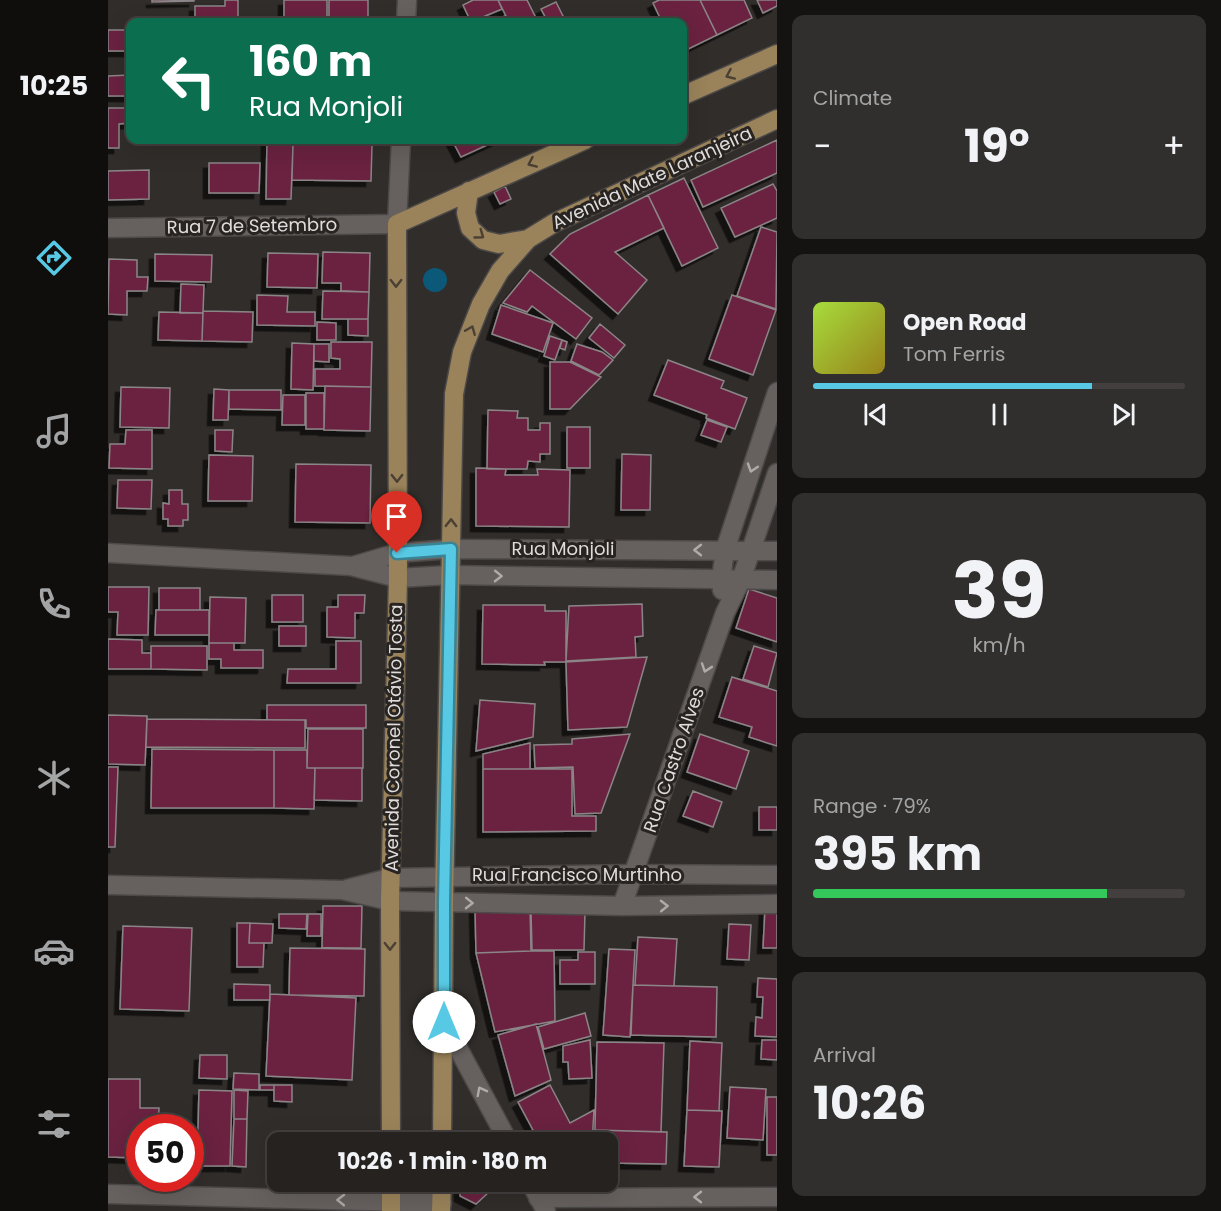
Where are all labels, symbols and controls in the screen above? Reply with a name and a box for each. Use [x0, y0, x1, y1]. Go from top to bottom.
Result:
text: 160 m [249, 32, 372, 91]
icon: left [150, 42, 228, 120]
text: 10:25 [20, 67, 88, 104]
one-way arrow [725, 68, 736, 80]
text: Climate [813, 84, 892, 112]
text: Rua Monjoli [249, 88, 403, 125]
text: 19° [964, 115, 1030, 178]
street label: Avenida Mate Laranjeira [548, 120, 756, 235]
text: − [813, 123, 831, 170]
text: + [1162, 123, 1185, 170]
one-way arrow [527, 156, 538, 168]
street label: Rua 7 de Setembro [166, 212, 337, 239]
one-way arrow [474, 228, 485, 239]
icon: directions [33, 237, 75, 279]
one-way arrow [390, 278, 402, 287]
text: Open Road [903, 307, 1027, 338]
one-way arrow [464, 325, 476, 336]
text: Tom Ferris [903, 340, 1005, 368]
icon: previous [859, 398, 892, 431]
icon: pause [983, 398, 1016, 431]
icon: next [1107, 398, 1140, 431]
icon: music [33, 410, 75, 452]
one-way arrow [747, 462, 760, 472]
one-way arrow [391, 473, 403, 482]
pin [371, 491, 422, 553]
icon: arrive [380, 500, 413, 533]
one-way arrow [445, 518, 458, 527]
street label: Rua Monjoli [512, 536, 614, 561]
text: 39 [951, 536, 1047, 645]
one-way arrow [693, 544, 702, 556]
one-way arrow [494, 570, 503, 582]
icon: phone [33, 583, 75, 625]
street label: Avenida Coronel Otávio Tosta [379, 604, 408, 872]
text: km/h [972, 631, 1026, 659]
one-way arrow [700, 662, 713, 673]
street label: Rua Castro Alves [637, 684, 710, 836]
icon: climate [33, 757, 75, 799]
text: Range · 79% [813, 792, 931, 820]
text: 395 km [813, 823, 982, 886]
street label: Rua Francisco Murtinho [472, 862, 682, 887]
one-way arrow [465, 897, 474, 909]
one-way arrow [660, 899, 669, 912]
icon: car [33, 930, 75, 972]
one-way arrow [384, 941, 396, 950]
position arrow [412, 990, 476, 1054]
text: Arrival [813, 1041, 876, 1069]
text: 10:26 [813, 1072, 926, 1135]
one-way arrow [477, 1087, 488, 1098]
icon: filters [33, 1103, 75, 1145]
speed limit sign: 50 [126, 1114, 204, 1192]
text: 10:26 · 1 min · 180 m [338, 1146, 547, 1177]
one-way arrow [693, 1191, 702, 1203]
one-way arrow [337, 1194, 346, 1206]

